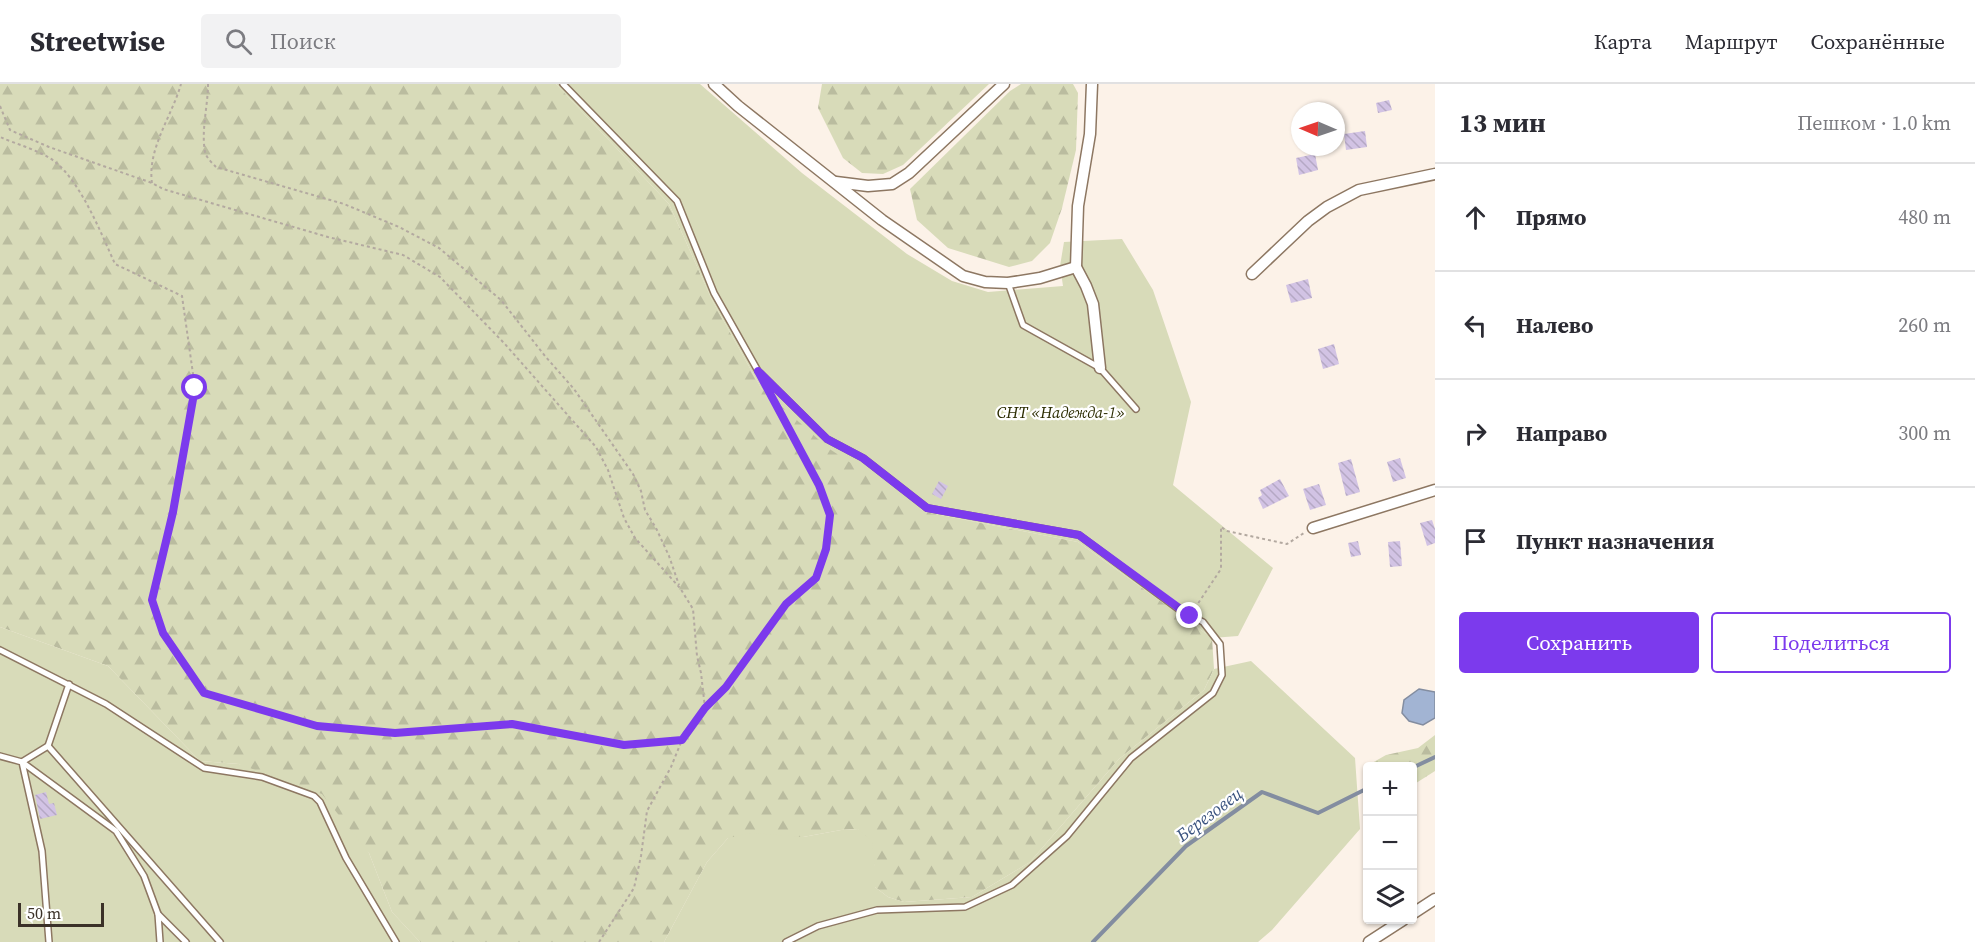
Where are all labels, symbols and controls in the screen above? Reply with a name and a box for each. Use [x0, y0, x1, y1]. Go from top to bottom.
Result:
search box [201, 14, 621, 68]
text: Streetwise [30, 22, 165, 60]
icon: search [222, 25, 255, 58]
text: Поиск [270, 26, 336, 56]
text: Карта [1594, 27, 1652, 56]
text: Маршрут [1685, 27, 1778, 56]
text: Сохранённые [1811, 27, 1945, 56]
north arrow [1291, 102, 1345, 156]
text: 13 мин [1459, 105, 1546, 141]
text: Пешком · 1.0 km [1797, 109, 1951, 137]
icon: ahead [1459, 201, 1492, 234]
text: Прямо [1516, 202, 1586, 232]
text: 480 m [1898, 203, 1951, 231]
icon: left [1459, 309, 1492, 342]
text: Налево [1516, 310, 1593, 340]
text: 260 m [1898, 311, 1951, 339]
route start [181, 374, 207, 400]
park label: СНТ «Надежда-1» [997, 401, 1125, 423]
icon: right [1459, 417, 1492, 450]
text: Направо [1516, 418, 1607, 448]
text: 300 m [1898, 419, 1951, 447]
icon: arrive [1459, 525, 1492, 558]
text: Пункт назначения [1516, 526, 1714, 556]
route end [1176, 602, 1202, 628]
button: Сохранить [1459, 612, 1699, 673]
button: Поделиться [1711, 612, 1951, 673]
map controls [1363, 762, 1417, 924]
button: + [1363, 762, 1417, 816]
water label: Березовец [1170, 780, 1248, 848]
button: − [1363, 816, 1417, 870]
button: layers [1363, 870, 1417, 924]
scale bar [18, 900, 104, 928]
text: 50 m [27, 902, 61, 924]

